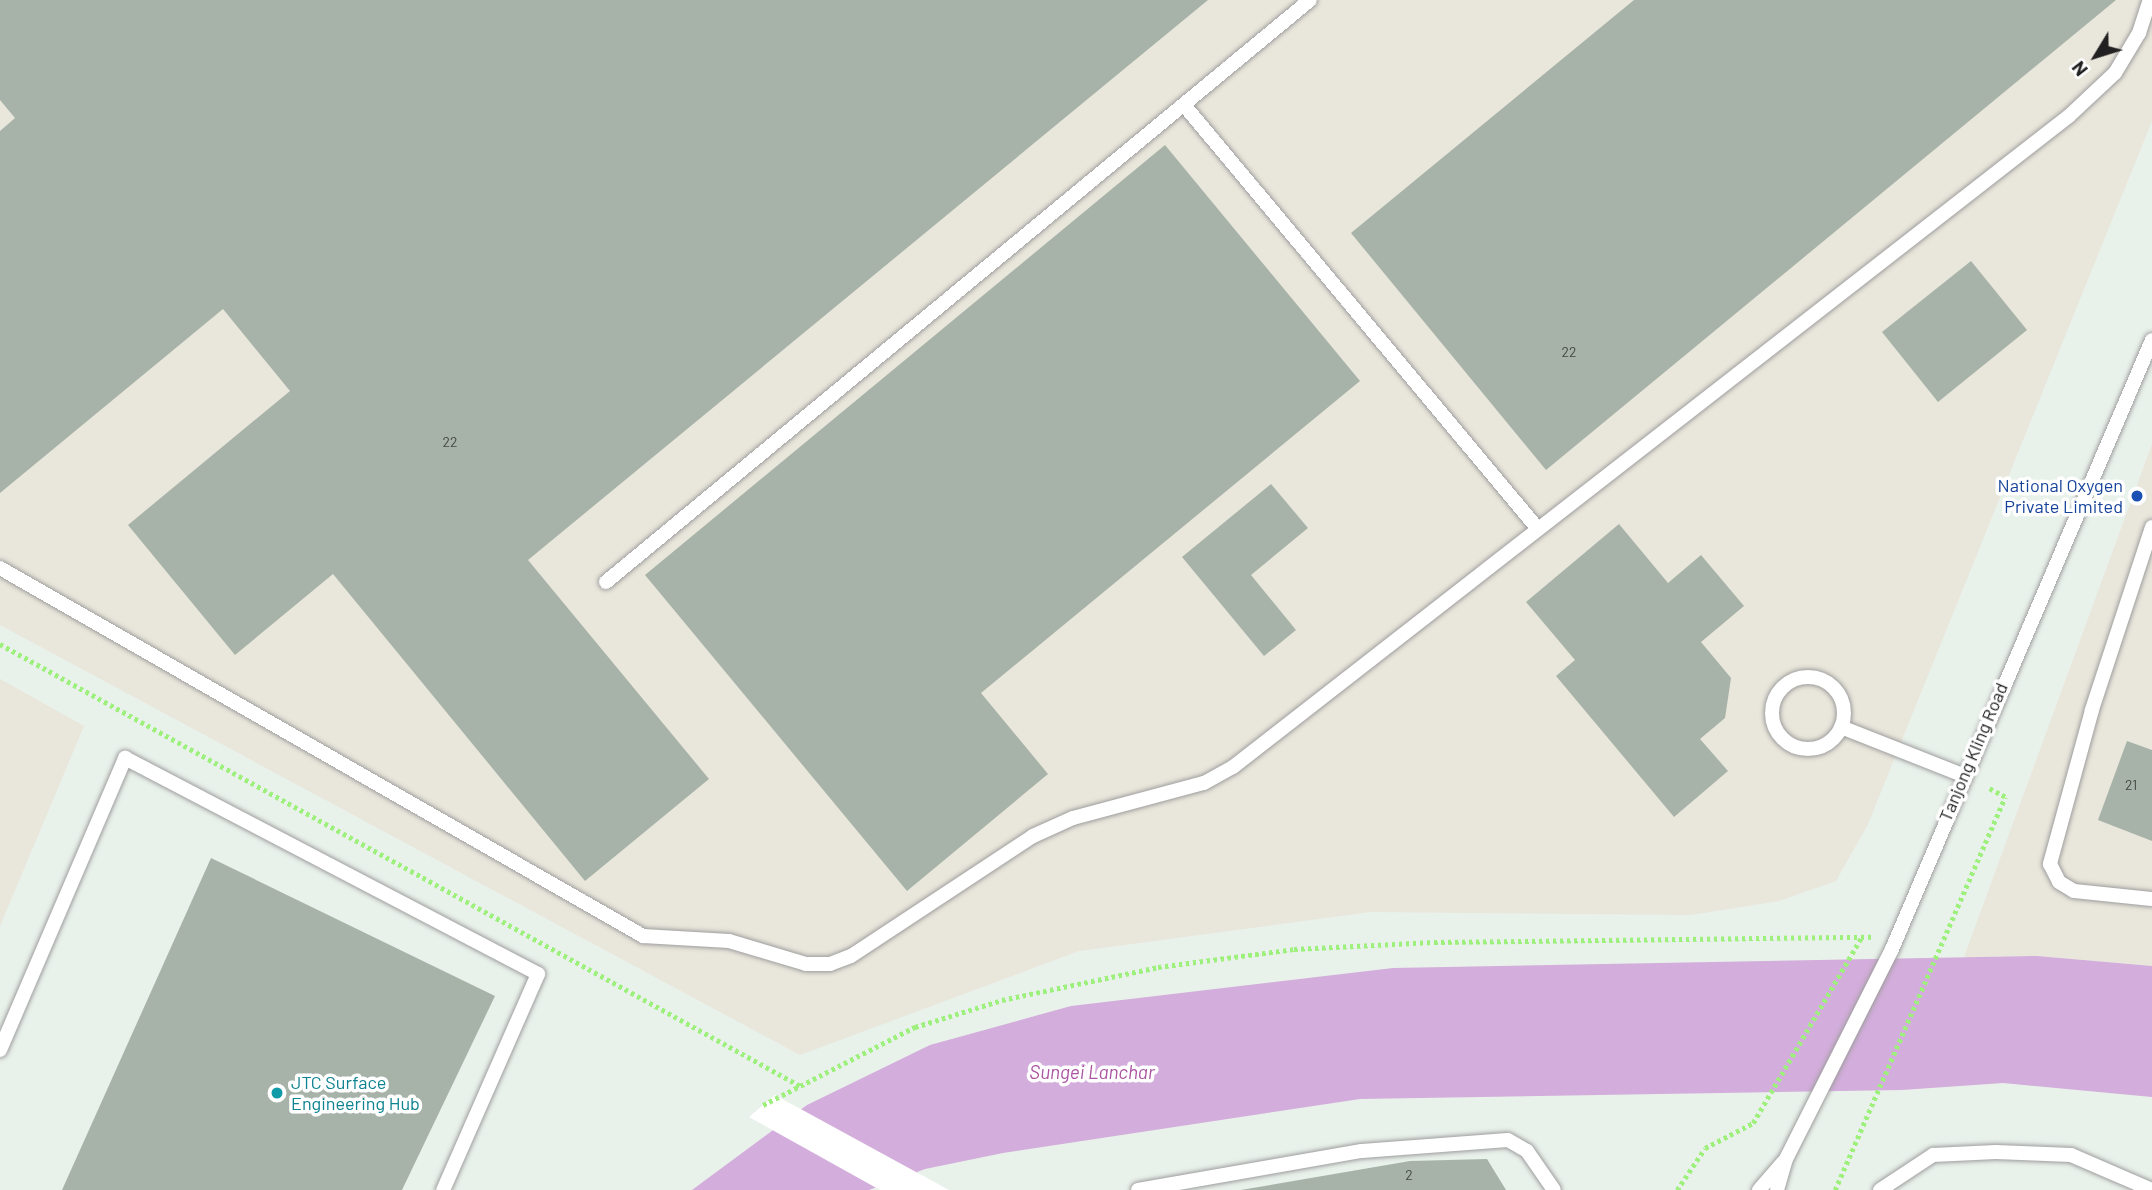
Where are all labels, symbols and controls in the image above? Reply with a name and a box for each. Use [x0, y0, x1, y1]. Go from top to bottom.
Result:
north arrow [2061, 21, 2131, 91]
text: N [2066, 57, 2092, 81]
house number: 22 [1561, 344, 1577, 360]
house number: 22 [442, 434, 458, 450]
place label: National Oxygen Private Limited [1998, 475, 2123, 518]
marker: National Oxygen Private Limited [2129, 488, 2145, 504]
street label: Tanjong Kling Road [1934, 679, 2012, 825]
house number: 21 [2125, 777, 2137, 793]
water label: Sungei Lanchar [1029, 1061, 1155, 1083]
place label: JTC Surface Engineering Hub [291, 1072, 420, 1114]
marker: JTC Surface Engineering Hub [269, 1085, 285, 1101]
house number: 2 [1405, 1167, 1413, 1183]

